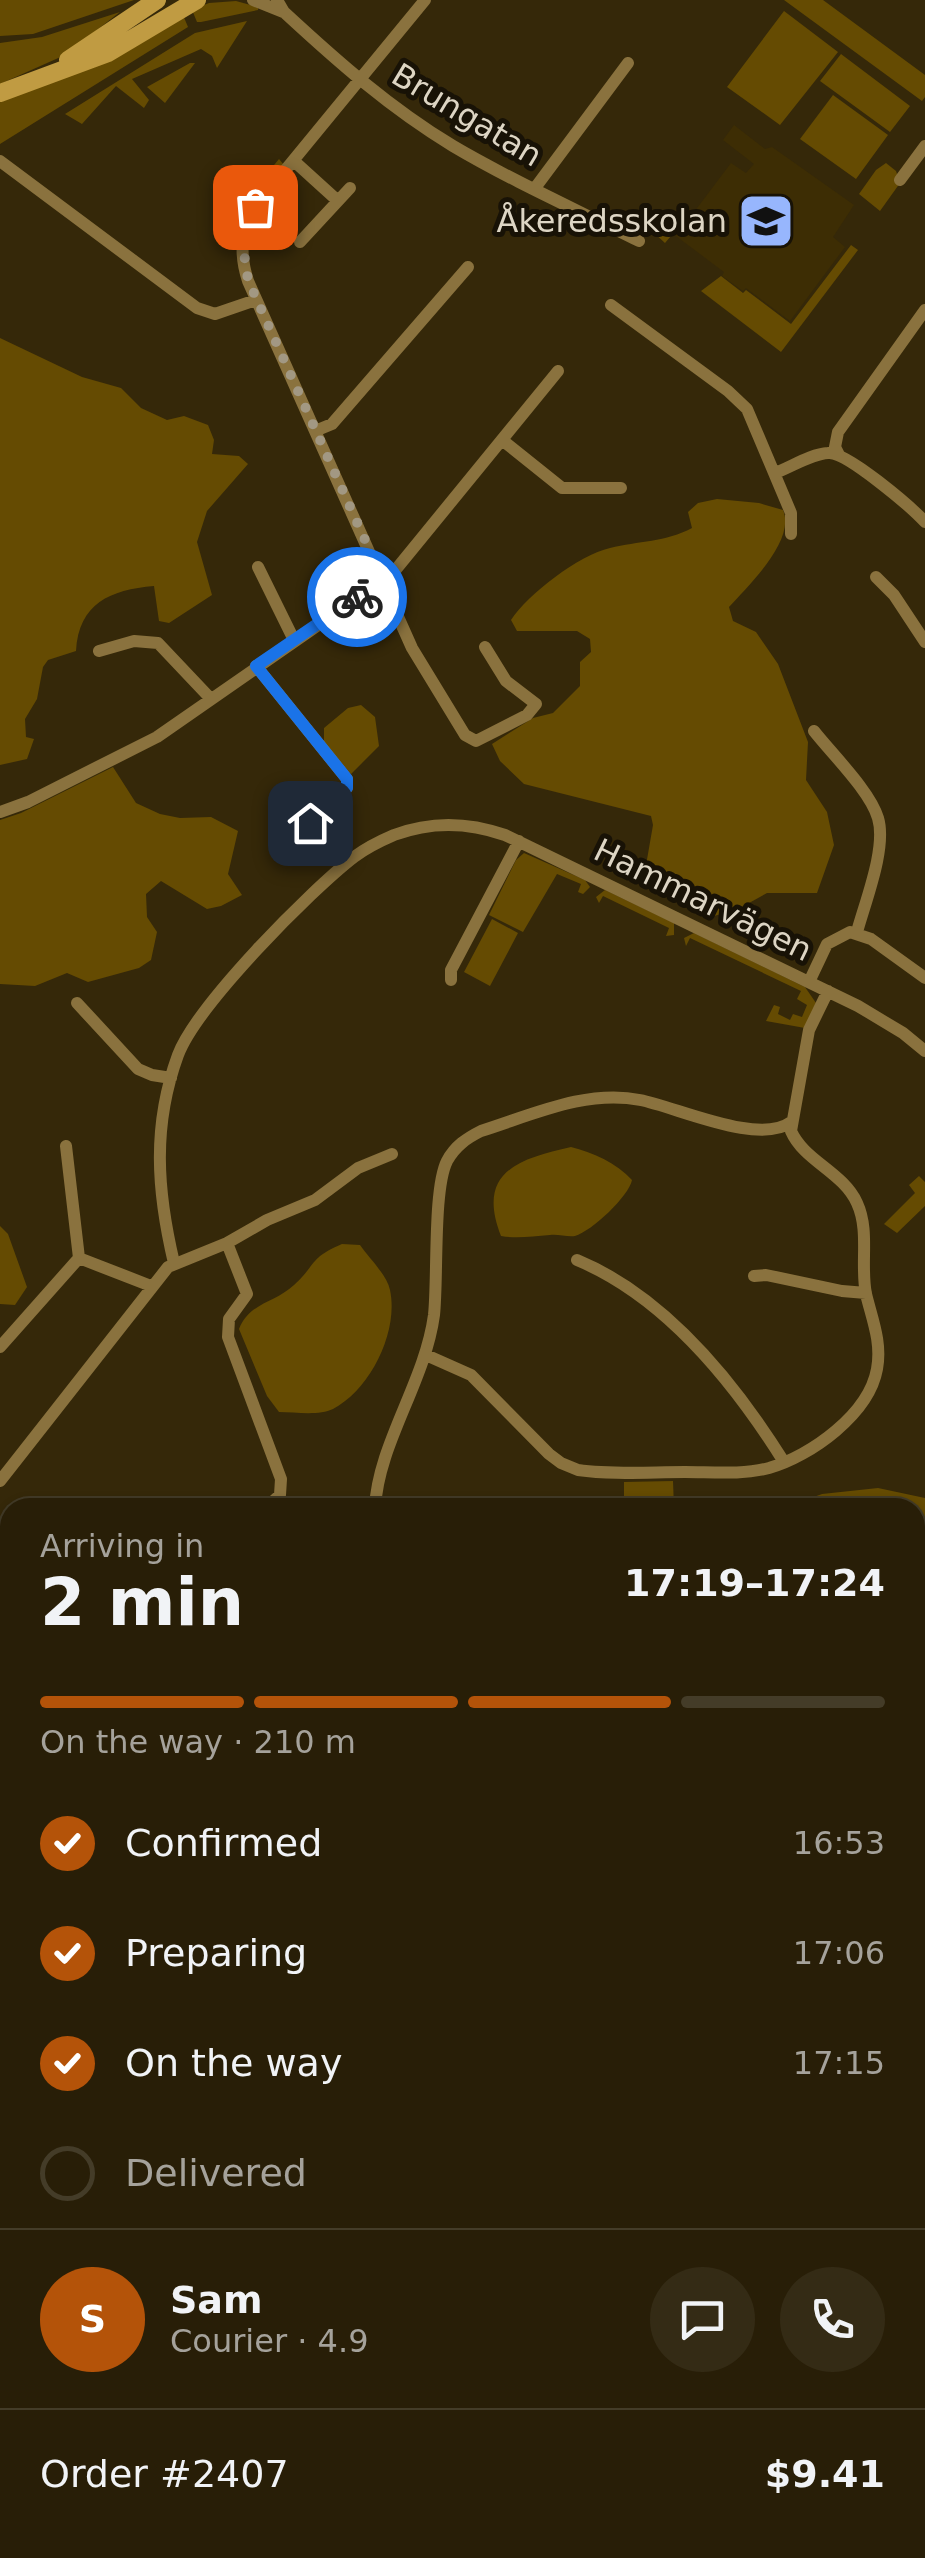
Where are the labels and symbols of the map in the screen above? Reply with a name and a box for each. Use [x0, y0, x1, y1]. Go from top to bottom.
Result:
street label: Brungatan [385, 55, 549, 175]
pin [213, 165, 298, 250]
school or university icon: Åkeredsskolan [736, 191, 796, 251]
place label: Åkeredsskolan [496, 202, 727, 240]
courier [307, 547, 407, 647]
pin [268, 781, 353, 866]
street label: Hammarvägen [588, 831, 818, 969]

